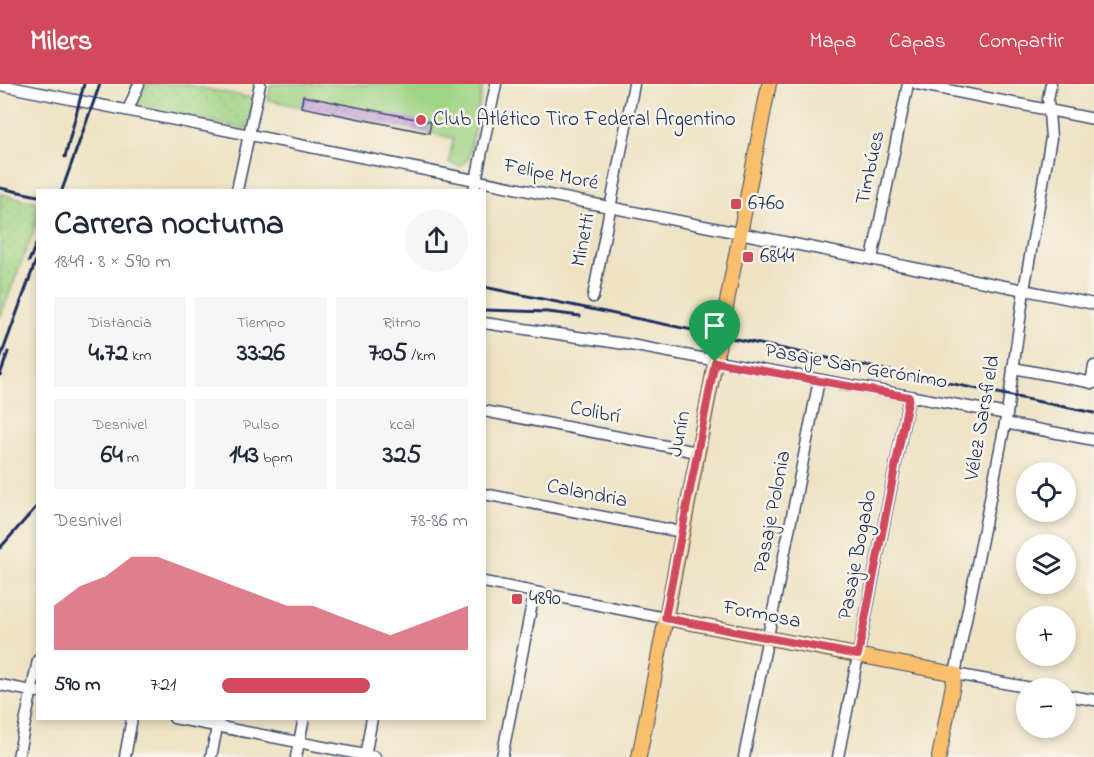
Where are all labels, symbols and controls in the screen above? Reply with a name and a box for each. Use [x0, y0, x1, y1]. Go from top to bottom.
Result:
text: Milers [30, 22, 92, 63]
text: Mapa [809, 27, 856, 57]
text: Capas [889, 27, 946, 57]
text: Compartir [979, 27, 1064, 57]
place label: Club Atlético Tiro Federal Argentino [433, 105, 736, 137]
marker: Club Atlético Tiro Federal Argentino [414, 113, 428, 127]
street label: Timbúes [849, 128, 893, 208]
street label: Felipe Moré [500, 151, 602, 199]
place label: 6760 [748, 189, 784, 219]
marker: 6760 [729, 197, 743, 211]
text: Carrera nocturna [54, 201, 284, 249]
button: share [405, 209, 468, 272]
street label: Minetti [564, 211, 604, 269]
place label: 6844 [760, 242, 795, 272]
text: 18:49 · 8 × 590 m [54, 248, 171, 277]
marker: 6844 [741, 250, 755, 264]
pin [689, 300, 740, 362]
icon: arrive [698, 309, 731, 342]
text: Distancia [88, 311, 152, 335]
text: Tiempo [237, 311, 285, 335]
text: Ritmo [383, 311, 421, 335]
text: 4.72 [88, 335, 128, 373]
text: 33:26 [237, 335, 285, 373]
text: 7:05 [368, 335, 407, 373]
street label: Pasaje San Gerónimo [762, 336, 950, 398]
text: km [128, 344, 152, 368]
text: /km [407, 344, 436, 368]
street label: Vélez Sarsfield [957, 353, 1009, 484]
street label: Colibrí [567, 393, 623, 433]
street label: Junín [661, 408, 699, 460]
text: Desnivel [93, 413, 147, 437]
text: Pulso [243, 413, 279, 437]
text: kcal [389, 413, 415, 437]
text: 64 [101, 437, 123, 475]
text: 143 [229, 437, 259, 475]
text: 325 [383, 437, 421, 475]
text: m [123, 446, 139, 470]
text: bpm [259, 446, 293, 470]
street label: Pasaje Polonia [746, 448, 800, 576]
map controls [1016, 462, 1076, 738]
button: locate [1016, 462, 1076, 522]
street label: Calandria [544, 471, 630, 517]
street label: Pasaje Bogado [831, 487, 887, 623]
text: Desnivel [54, 507, 122, 536]
text: 78–86 m [410, 507, 468, 536]
button: layers [1016, 534, 1076, 594]
place label: 4890 [529, 584, 561, 614]
marker: 4890 [510, 592, 524, 606]
street label: Formosa [720, 593, 803, 637]
button: + [1016, 606, 1076, 666]
text: 590 m [54, 671, 101, 700]
text: 7:21 [150, 671, 176, 700]
button: − [1016, 678, 1076, 738]

